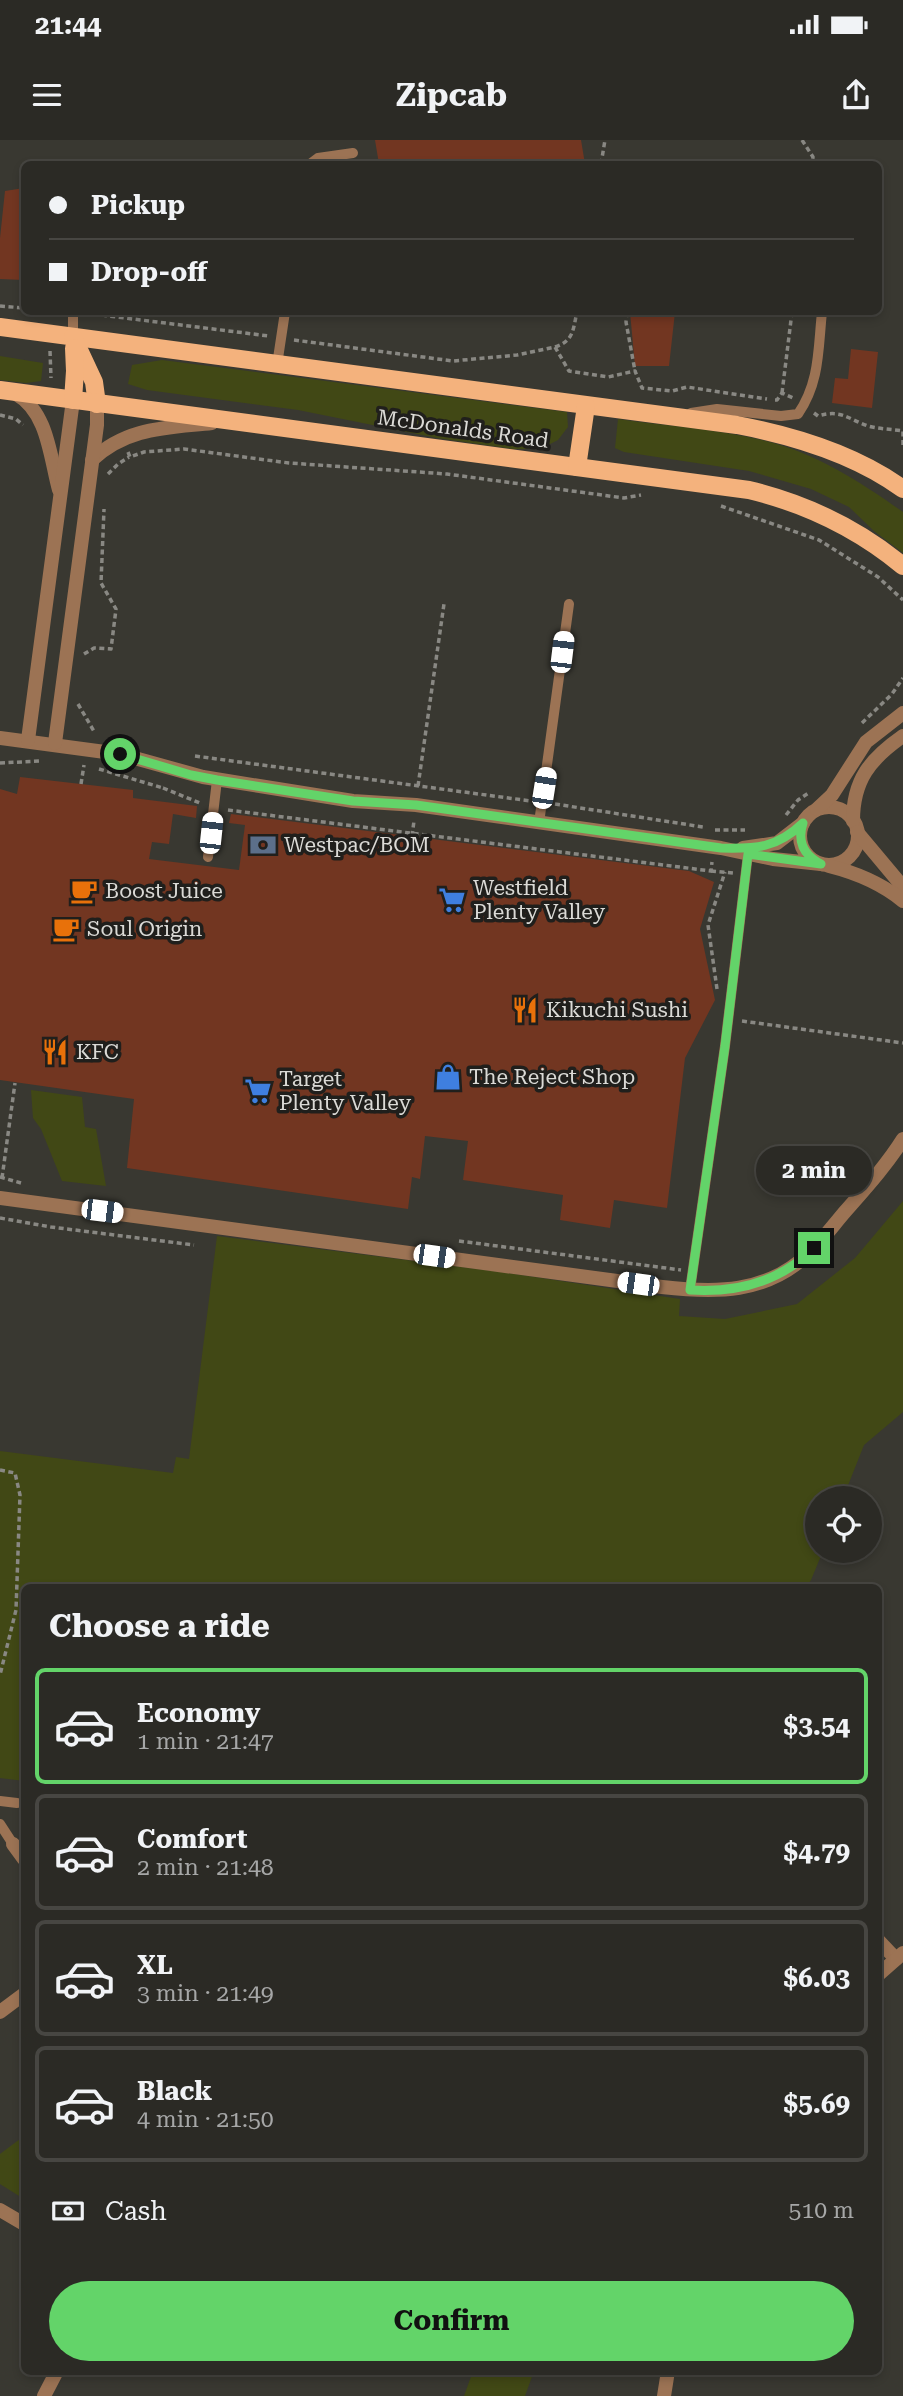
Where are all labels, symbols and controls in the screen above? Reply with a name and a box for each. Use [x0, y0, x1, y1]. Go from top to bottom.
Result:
text: 21:44 [35, 10, 101, 40]
icon: menu [28, 76, 66, 114]
text: Zipcab [396, 76, 507, 114]
icon: share [837, 76, 875, 114]
text: Pickup [91, 190, 185, 220]
text: Drop-off [91, 257, 207, 287]
street label: McDonalds Road [376, 405, 551, 453]
car [550, 630, 575, 674]
route start [104, 738, 136, 770]
car [531, 766, 558, 810]
car [199, 811, 224, 855]
bank icon: Westpac/BOM [248, 830, 278, 860]
place label: Westpac/BOM [284, 833, 430, 857]
cafe icon: Boost Juice [69, 876, 99, 906]
place label: Westfield Plenty Valley [473, 876, 606, 924]
place label: Boost Juice [105, 879, 223, 903]
supermarket icon: Westfield Plenty Valley [437, 885, 467, 915]
cafe icon: Soul Origin [51, 914, 81, 944]
place label: Soul Origin [87, 917, 203, 941]
restaurant icon: Kikuchi Sushi [510, 995, 540, 1025]
place label: Kikuchi Sushi [546, 998, 688, 1022]
restaurant icon: KFC [40, 1037, 70, 1067]
place label: KFC [76, 1040, 119, 1064]
shop icon: The Reject Shop [433, 1062, 463, 1092]
place label: The Reject Shop [469, 1065, 635, 1089]
place label: Target Plenty Valley [279, 1067, 412, 1115]
supermarket icon: Target Plenty Valley [243, 1076, 273, 1106]
callout: 2 min [756, 1146, 872, 1196]
text: 2 min [782, 1157, 846, 1184]
car [80, 1198, 125, 1224]
route end [798, 1232, 830, 1264]
car [412, 1243, 457, 1269]
car [616, 1271, 661, 1297]
map controls [805, 1486, 882, 1563]
button: locate [805, 1486, 882, 1563]
text: Choose a ride [49, 1607, 270, 1645]
icon: car [53, 1695, 116, 1758]
text: Economy [137, 1698, 260, 1728]
text: $3.54 [784, 1711, 850, 1741]
text: 1 min · 21:47 [137, 1728, 274, 1755]
icon: car [53, 1821, 116, 1884]
text: Comfort [137, 1824, 247, 1854]
text: $4.79 [784, 1837, 850, 1867]
text: 2 min · 21:48 [137, 1854, 274, 1881]
icon: car [53, 1947, 116, 2010]
text: XL [137, 1950, 173, 1980]
text: $6.03 [784, 1963, 850, 1993]
text: 3 min · 21:49 [137, 1980, 274, 2007]
icon: car [53, 2073, 116, 2136]
text: Black [137, 2076, 212, 2106]
text: $5.69 [784, 2089, 850, 2119]
text: 4 min · 21:50 [137, 2106, 274, 2133]
icon: cash [49, 2192, 87, 2230]
text: Cash [105, 2196, 167, 2226]
text: 510 m [789, 2197, 854, 2224]
button: Confirm [49, 2281, 854, 2361]

